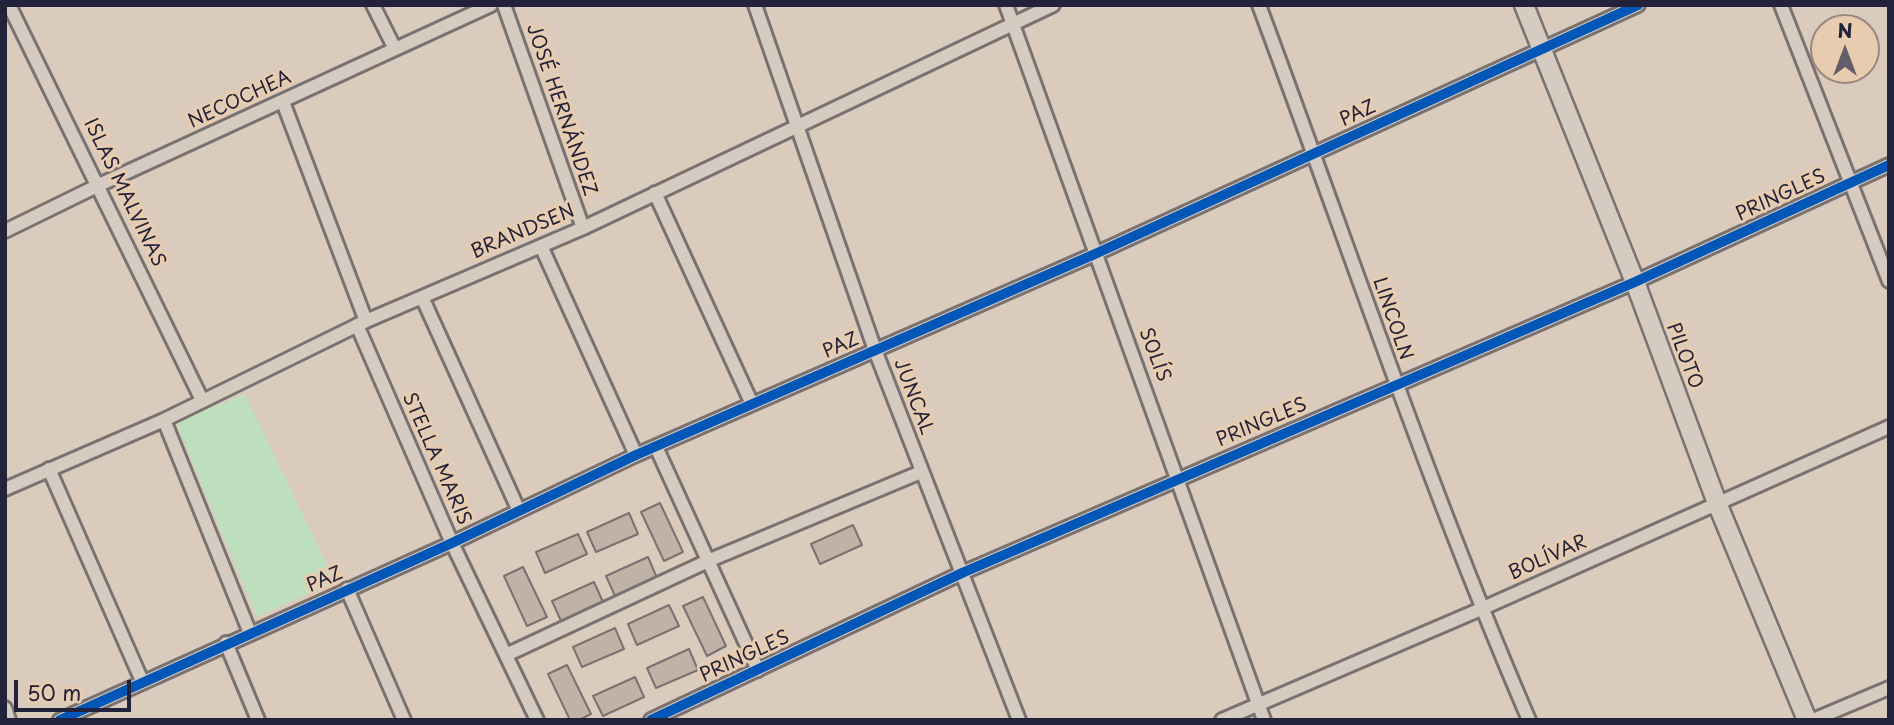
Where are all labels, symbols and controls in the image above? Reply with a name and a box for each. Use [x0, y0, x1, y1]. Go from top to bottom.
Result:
north arrow [1810, 14, 1880, 84]
text: N [1837, 16, 1853, 44]
street label: JOSÉ HERNÁNDEZ [521, 21, 601, 199]
street label: NECOCHEA [185, 66, 295, 134]
street label: PAZ [1336, 96, 1380, 132]
street label: ISLAS MALVINAS [78, 115, 170, 271]
street label: PRINGLES [1733, 165, 1829, 227]
street label: BRANDSEN [468, 200, 578, 264]
street label: LINCOLN [1367, 275, 1417, 363]
street label: PILOTO [1661, 320, 1707, 392]
street label: SOLÍS [1133, 325, 1175, 385]
street label: PAZ [819, 328, 863, 364]
street label: JUNCAL [888, 356, 938, 438]
street label: STELLA MARIS [397, 389, 475, 529]
street label: PRINGLES [1213, 394, 1311, 452]
street label: BOLÍVAR [1505, 531, 1591, 585]
street label: PAZ [303, 562, 347, 598]
street label: PRINGLES [697, 626, 793, 688]
scale bar [18, 666, 135, 710]
text: 50 m [27, 676, 81, 708]

